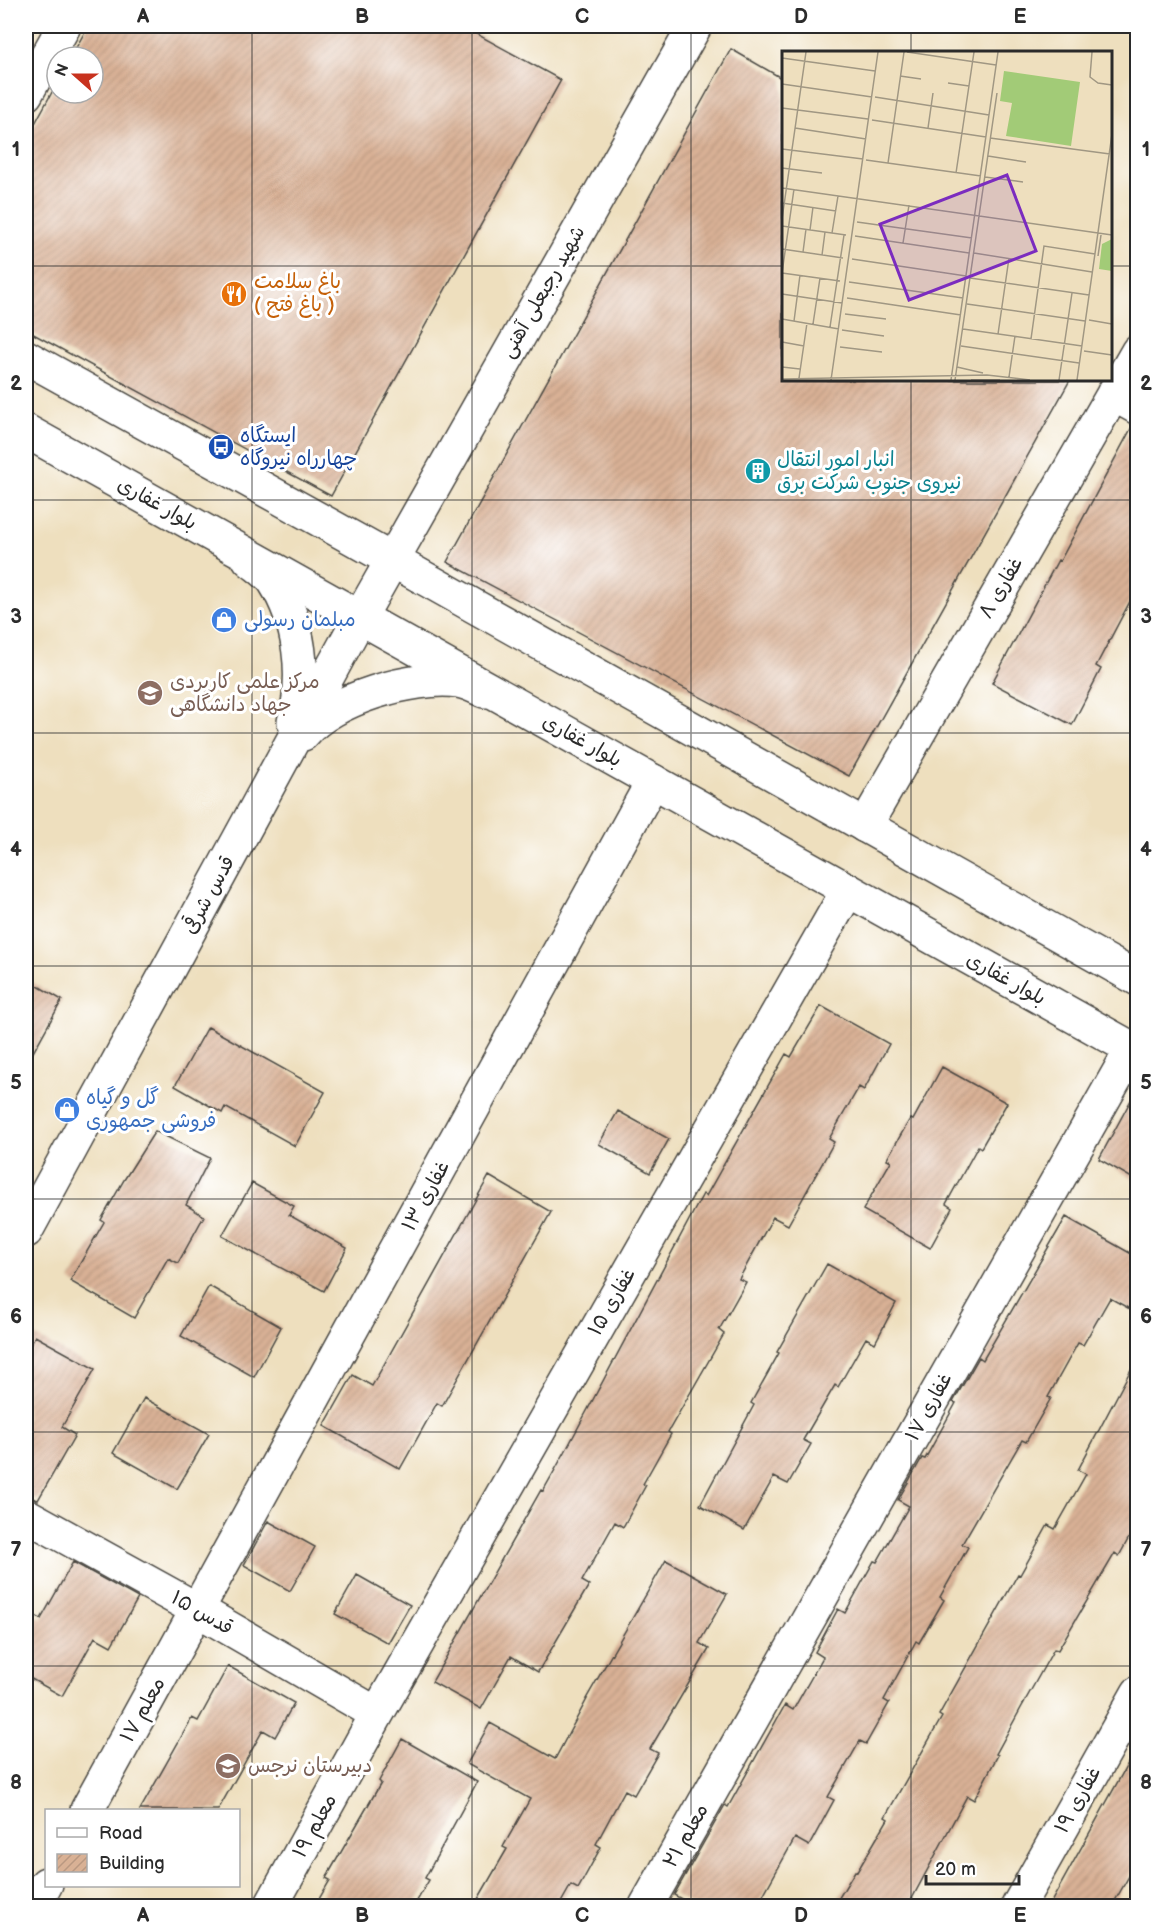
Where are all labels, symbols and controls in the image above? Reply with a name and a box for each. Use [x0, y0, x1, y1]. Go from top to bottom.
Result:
text: A [136, 5, 150, 29]
text: B [355, 5, 369, 29]
text: C [575, 5, 589, 29]
text: D [794, 5, 808, 29]
text: E [1014, 5, 1027, 29]
north arrow [45, 45, 105, 105]
inset map [782, 51, 1112, 381]
text: N [51, 61, 73, 79]
text: 1 [12, 138, 20, 162]
text: 1 [1142, 138, 1150, 162]
street label: شهید رجبعلی آهنی [495, 222, 591, 362]
place label: باغ سلامت ( باغ فتح ) [254, 270, 341, 318]
restaurant icon: باغ سلامت ( باغ فتح ) [219, 279, 249, 309]
text: 2 [10, 372, 22, 396]
text: 2 [1140, 372, 1152, 396]
place label: ایستگاه چهارراه نیروگاه [240, 424, 357, 471]
bus stop icon: ایستگاه چهارراه نیروگاه [206, 432, 236, 462]
place label: انبار امور انتقال نیروی جنوب شرکت برق [777, 448, 961, 496]
building icon: انبار امور انتقال نیروی جنوب شرکت برق [743, 456, 773, 486]
street label: بلوار غفاری [113, 472, 201, 536]
street label: غفاری ۸ [974, 553, 1028, 623]
text: 3 [10, 605, 22, 629]
shop icon: مبلمان رسولی [209, 605, 239, 635]
text: 3 [1140, 605, 1152, 629]
place label: مبلمان رسولی [244, 608, 356, 632]
place label: مرکز علمی کاربردی جهاد دانشگاهی [170, 670, 320, 717]
school or university icon: مرکز علمی کاربردی جهاد دانشگاهی [135, 678, 165, 708]
street label: بلوار غفاری [538, 709, 626, 773]
text: 4 [10, 838, 22, 862]
text: 4 [1140, 838, 1152, 862]
street label: قدس شرقی [176, 851, 240, 938]
street label: بلوار غفاری [962, 947, 1050, 1011]
text: 5 [10, 1071, 22, 1095]
text: 5 [1140, 1071, 1152, 1095]
place label: گل و گیاه فروشی جمهوری [86, 1086, 216, 1134]
shop icon: گل و گیاه فروشی جمهوری [52, 1095, 82, 1125]
street label: غفاری ۱۳ [397, 1157, 455, 1235]
street label: غفاری ۱۵ [583, 1264, 641, 1340]
text: 6 [10, 1305, 22, 1329]
text: 6 [1140, 1305, 1152, 1329]
street label: غفاری ۱۷ [900, 1369, 958, 1445]
text: 7 [10, 1538, 22, 1562]
text: 7 [1140, 1538, 1152, 1562]
street label: قدس ۱۵ [167, 1586, 237, 1640]
street label: معلم ۱۷ [115, 1673, 172, 1748]
school or university icon: دبیرستان نرجس [213, 1751, 243, 1781]
place label: دبیرستان نرجس [248, 1754, 372, 1778]
street label: غفاری ۱۹ [1050, 1762, 1106, 1838]
text: 8 [10, 1771, 22, 1795]
text: 8 [1140, 1771, 1152, 1795]
street label: معلم ۱۹ [288, 1790, 344, 1863]
street label: معلم ۲۱ [658, 1800, 716, 1873]
legend [45, 1809, 240, 1887]
text: Road [99, 1823, 143, 1844]
scale bar [926, 1848, 1019, 1886]
text: Building [99, 1853, 165, 1874]
text: 20 m [935, 1859, 976, 1880]
text: A [136, 1904, 150, 1928]
text: B [355, 1904, 369, 1928]
text: C [575, 1904, 589, 1928]
text: D [794, 1904, 808, 1928]
text: E [1014, 1904, 1027, 1928]

